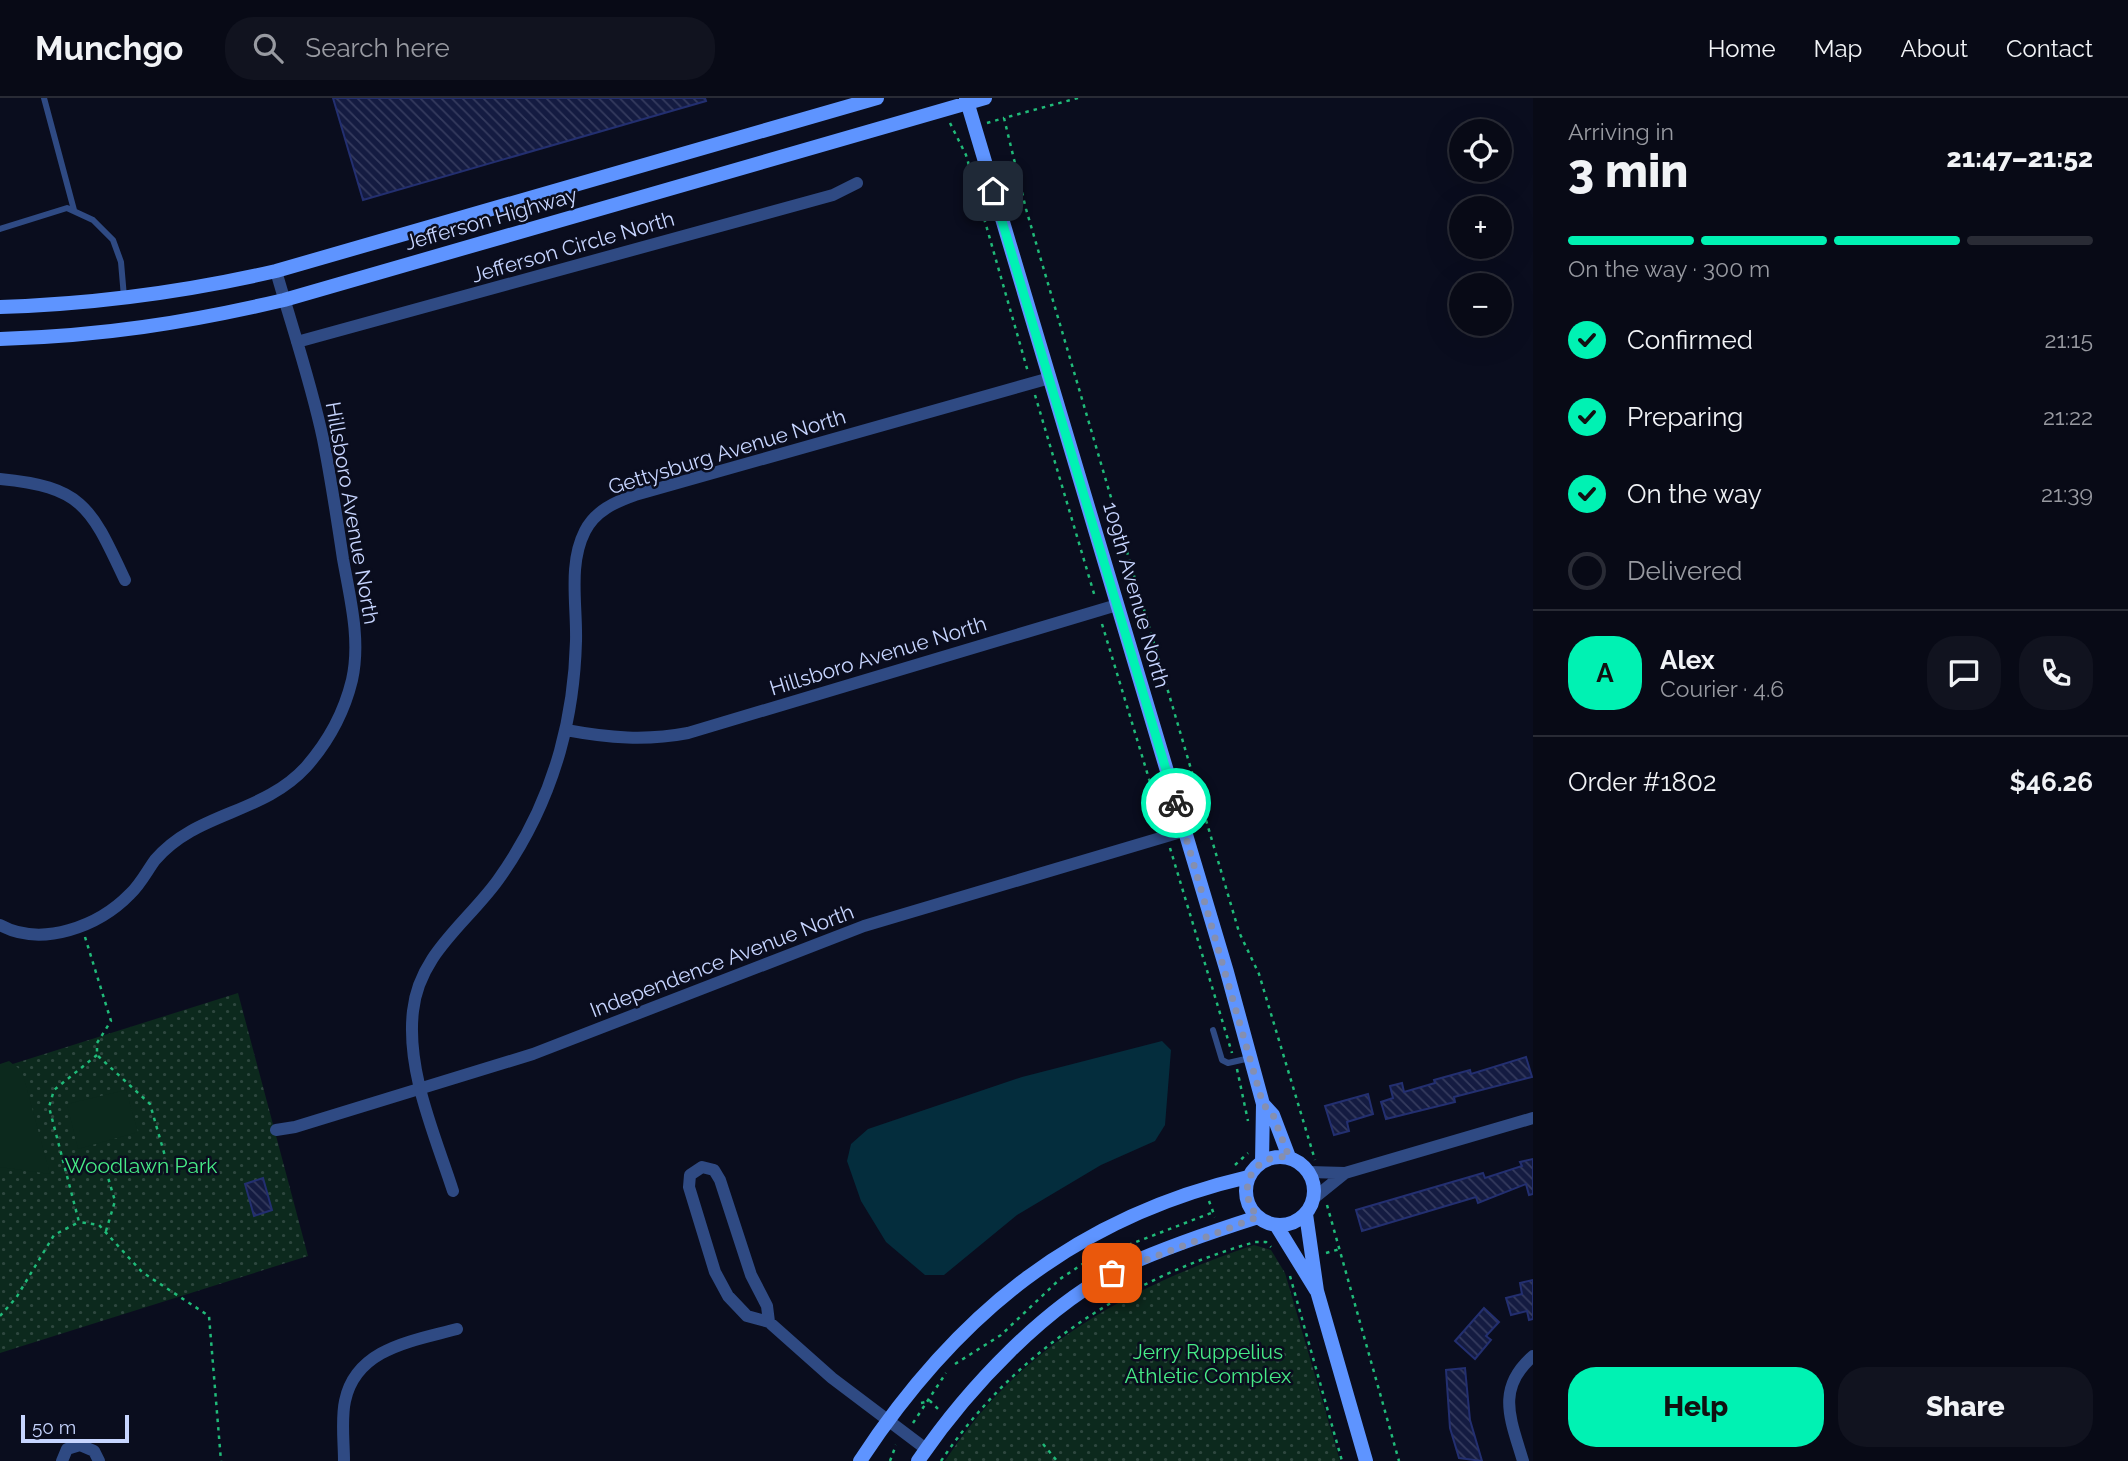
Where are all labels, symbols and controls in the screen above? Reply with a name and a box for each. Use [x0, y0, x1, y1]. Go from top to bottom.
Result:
search box [225, 17, 715, 80]
text: Munchgo [35, 29, 183, 68]
icon: search [249, 29, 287, 67]
text: Search here [305, 33, 450, 63]
text: Home [1708, 34, 1776, 63]
text: Map [1814, 34, 1862, 63]
text: About [1900, 34, 1968, 63]
text: Contact [2006, 34, 2093, 63]
text: Arriving in [1568, 118, 1674, 145]
map controls [1449, 119, 1512, 336]
button: locate [1449, 119, 1512, 182]
text: 21:47–21:52 [1947, 143, 2093, 173]
text: 3 min [1568, 144, 1688, 198]
pin [963, 161, 1023, 221]
icon: home [974, 172, 1012, 210]
street label: Jefferson Highway [402, 182, 580, 255]
button: + [1449, 196, 1512, 259]
street label: Jefferson Circle North [468, 206, 677, 287]
text: On the way · 300 m [1568, 255, 1770, 282]
button: − [1449, 273, 1512, 336]
icon: check [1568, 321, 1606, 359]
text: Confirmed [1627, 325, 1753, 355]
text: 21:15 [2044, 326, 2093, 353]
icon: check [1568, 398, 1606, 436]
street label: Hillsboro Avenue North [321, 400, 384, 626]
text: Preparing [1627, 402, 1743, 432]
street label: Gettysburg Avenue North [605, 403, 849, 500]
text: 21:22 [2043, 403, 2093, 430]
icon: check [1568, 475, 1606, 513]
text: On the way [1627, 479, 1762, 509]
text: 21:39 [2041, 480, 2093, 507]
street label: 109th Avenue North [1098, 499, 1175, 691]
text: Delivered [1627, 556, 1742, 586]
street label: Hillsboro Avenue North [766, 611, 989, 700]
button: chat [1927, 636, 2001, 710]
button: phone [2019, 636, 2093, 710]
text: Alex [1660, 645, 1715, 675]
text: A [1596, 658, 1614, 688]
text: Courier · 4.6 [1660, 675, 1784, 702]
text: Order #1802 [1568, 767, 1716, 797]
text: $46.26 [2010, 767, 2093, 797]
courier [1141, 768, 1211, 838]
icon: bike [1157, 784, 1195, 822]
street label: Independence Avenue North [586, 899, 857, 1022]
park label: Woodlawn Park [65, 1153, 218, 1178]
pin [1082, 1243, 1142, 1303]
icon: bag [1093, 1254, 1131, 1292]
park label: Jerry Ruppelius Athletic Complex [1125, 1339, 1292, 1388]
button: Help [1568, 1367, 1824, 1447]
button: Share [1838, 1367, 2093, 1447]
scale bar [21, 1412, 130, 1444]
text: 50 m [32, 1416, 76, 1438]

